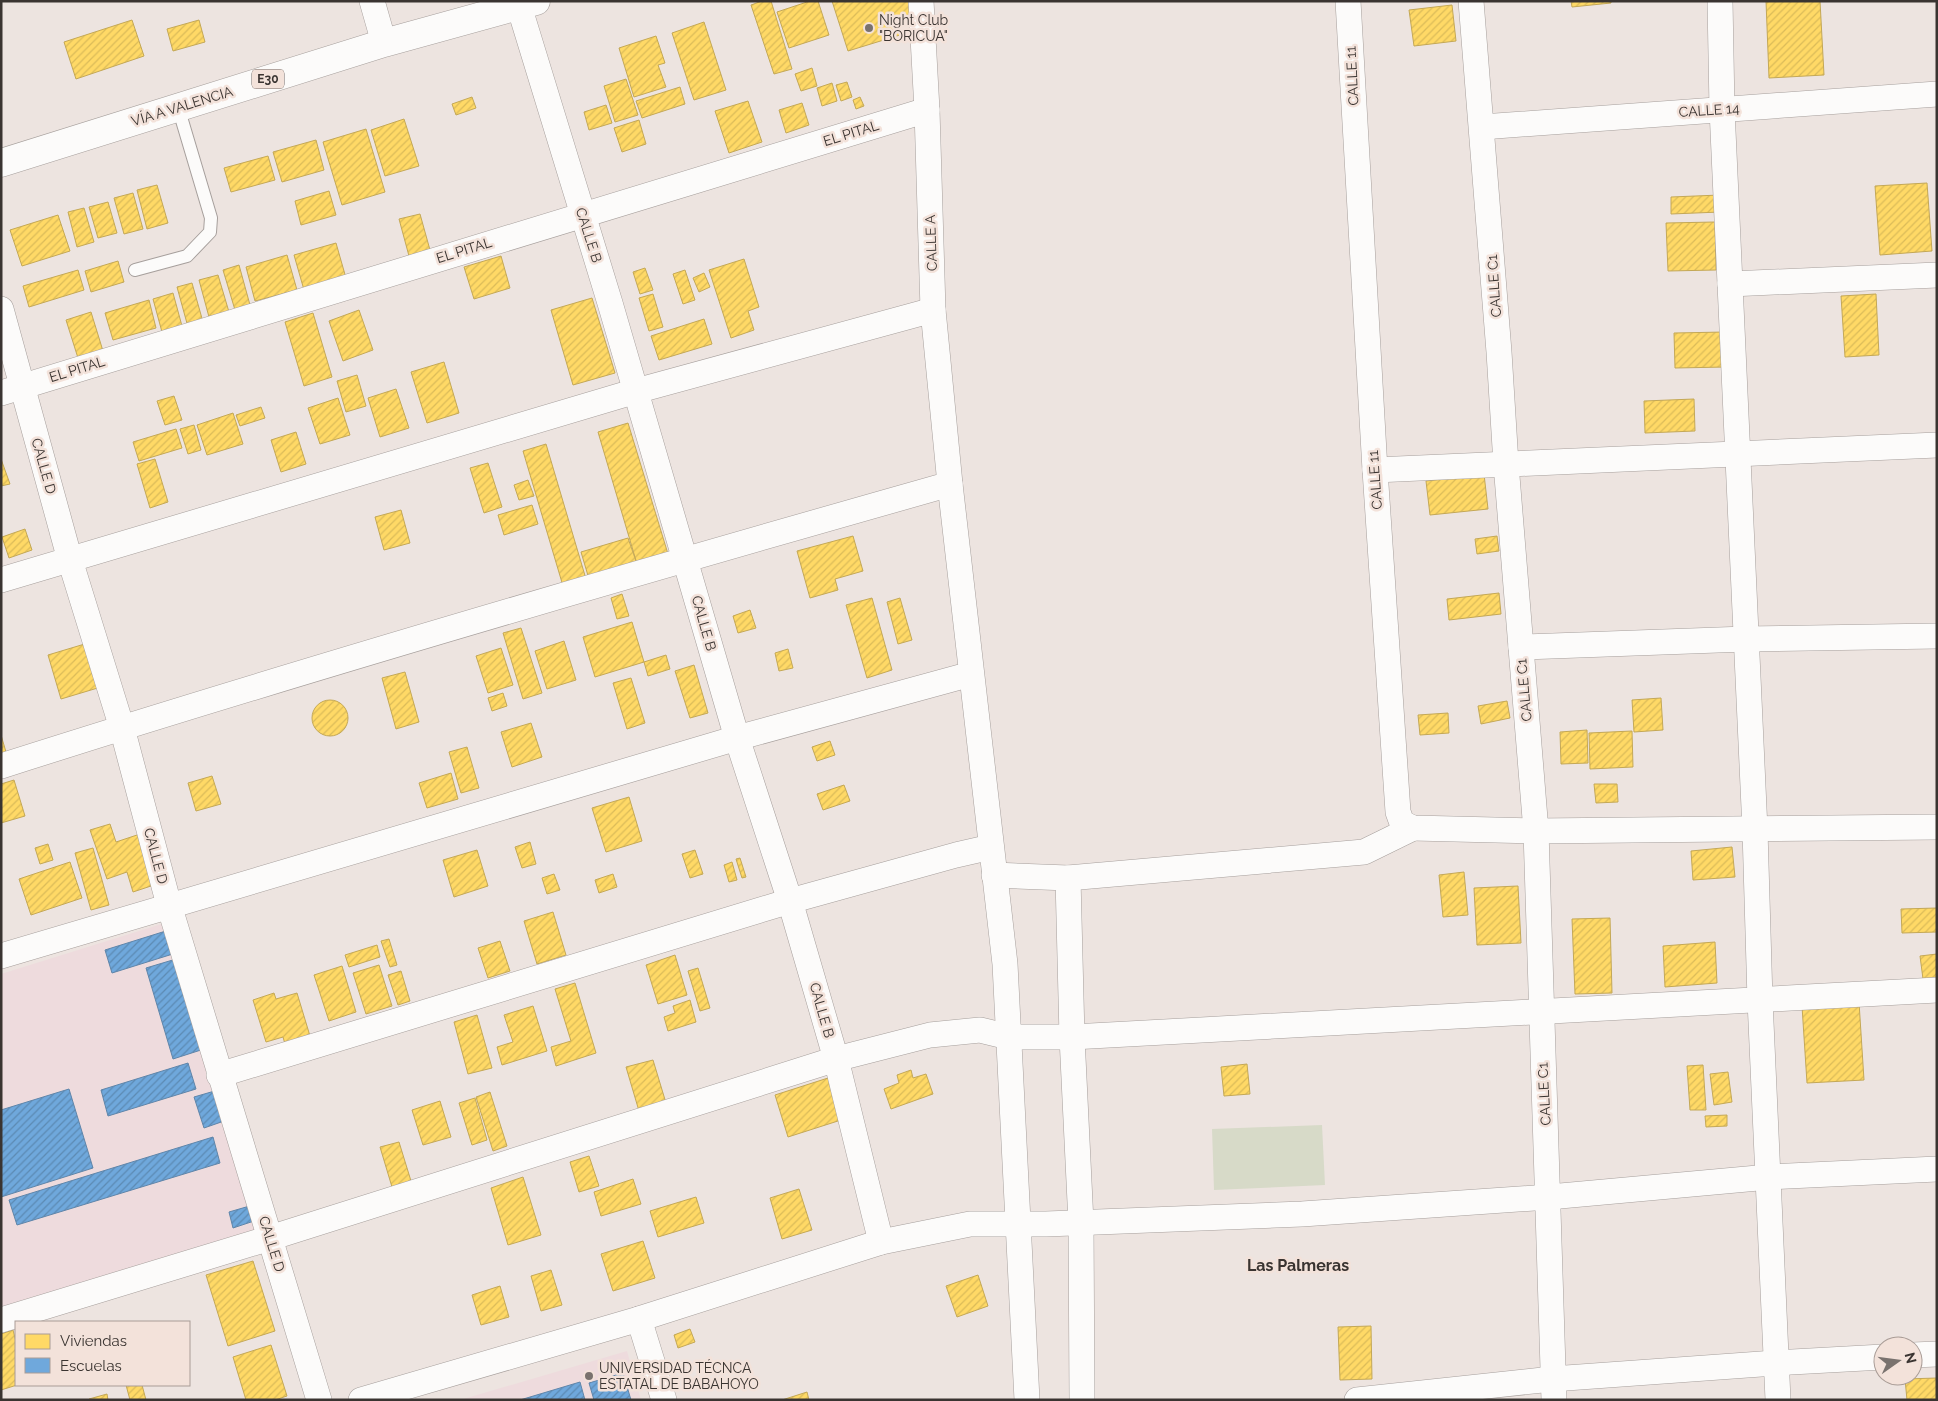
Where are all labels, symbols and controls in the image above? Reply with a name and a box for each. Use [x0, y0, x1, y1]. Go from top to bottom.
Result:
place label: Night Club "BORICUA" [879, 12, 949, 44]
marker: Night Club "BORICUA" [863, 22, 875, 34]
street label: CALLE 11 [1342, 46, 1362, 106]
road number: E30 [252, 70, 284, 88]
street label: VÍA A VALENCIA [129, 82, 235, 129]
street label: CALLE 14 [1678, 100, 1740, 120]
street label: EL PITAL [821, 117, 881, 149]
street label: CALLE B [573, 206, 605, 264]
street label: CALLE A [922, 214, 940, 271]
street label: EL PITAL [434, 234, 494, 266]
street label: CALLE C1 [1484, 254, 1504, 318]
street label: EL PITAL [47, 353, 107, 385]
street label: CALLE D [28, 436, 60, 496]
street label: CALLE 11 [1365, 450, 1385, 510]
street label: CALLE B [688, 594, 720, 652]
street label: CALLE C1 [1513, 658, 1535, 722]
street label: CALLE D [141, 826, 171, 886]
street label: CALLE B [806, 981, 838, 1039]
street label: CALLE C1 [1534, 1062, 1554, 1126]
street label: CALLE D [256, 1214, 288, 1274]
district label: Las Palmeras [1247, 1256, 1349, 1275]
legend [15, 1321, 190, 1386]
text: Viviendas [60, 1332, 127, 1350]
north arrow [1873, 1336, 1923, 1386]
text: N [1902, 1351, 1920, 1365]
text: Escuelas [60, 1357, 122, 1375]
place label: UNIVERSIDAD TÉCNCA ESTATAL DE BABAHOYO [599, 1359, 759, 1392]
marker: UNIVERSIDAD TÉCNCA ESTATAL DE BABAHOYO [583, 1370, 595, 1382]

